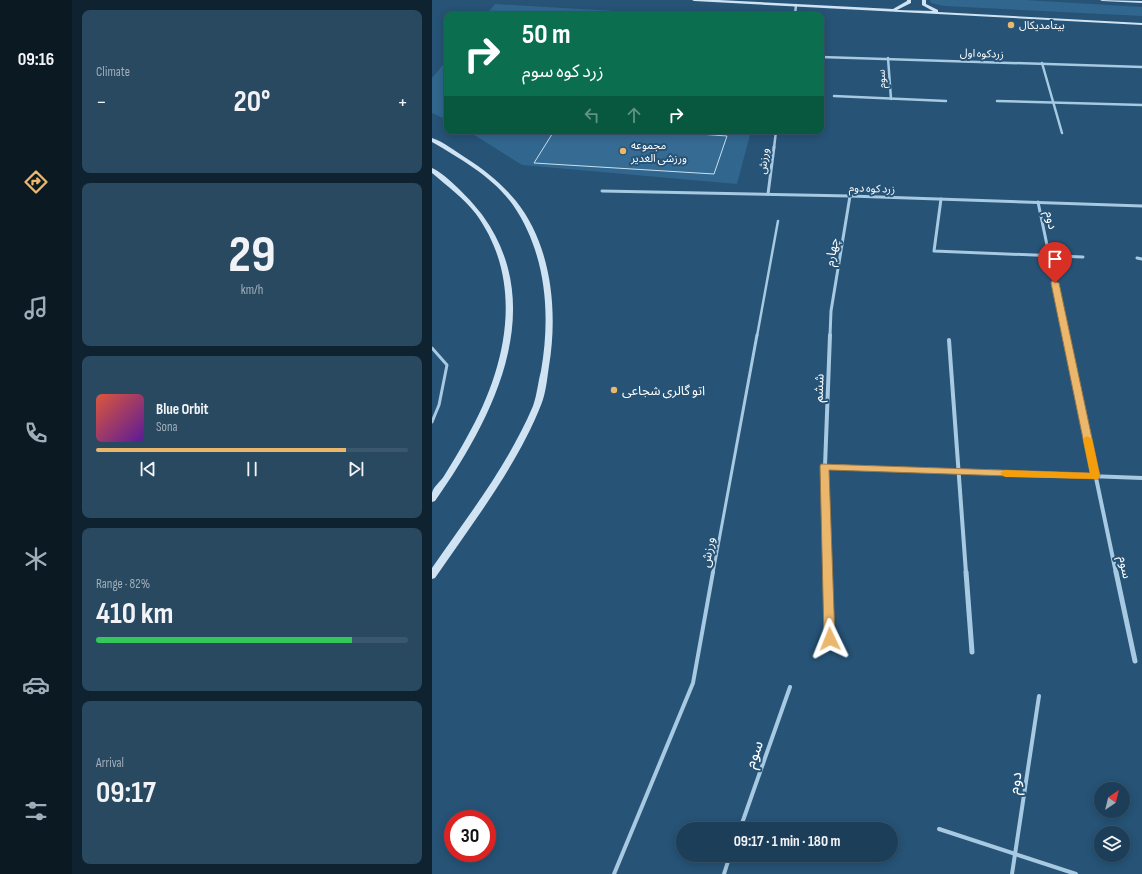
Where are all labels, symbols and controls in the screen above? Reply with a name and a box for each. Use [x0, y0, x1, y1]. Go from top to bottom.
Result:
text: 50 m [522, 18, 571, 51]
place label: بیتامدیکال [1019, 19, 1065, 32]
marker: بیتامدیکال [1006, 20, 1016, 30]
icon: right [456, 28, 508, 80]
street label: زردکوه اول [960, 46, 1004, 61]
text: 09:16 [18, 49, 54, 70]
text: زرد کوه سوم [522, 61, 604, 82]
text: Climate [96, 64, 130, 80]
street label: سوم [874, 69, 889, 89]
text: 20° [234, 84, 270, 120]
text: − [96, 89, 107, 116]
text: + [397, 89, 408, 116]
icon: left [581, 104, 603, 126]
icon: ahead [623, 104, 645, 126]
icon: right [665, 104, 687, 126]
place label: مجموعه ورزشی الغدیر [630, 139, 687, 165]
marker: مجموعه ورزشی الغدیر [618, 146, 628, 156]
street label: ورزش [755, 147, 772, 175]
icon: directions [22, 168, 50, 196]
street label: زرد کوه دوم [849, 181, 895, 197]
street label: دوم [1040, 210, 1061, 231]
text: 29 [228, 224, 276, 287]
street label: چهارم [822, 236, 843, 268]
pin [1038, 242, 1072, 283]
icon: arrive [1044, 248, 1066, 270]
text: km/h [241, 282, 263, 298]
icon: music [22, 294, 50, 322]
street label: ششم [811, 373, 829, 403]
place label: اتو گالری شجاعی [622, 383, 705, 399]
marker: اتو گالری شجاعی [609, 385, 619, 395]
text: Blue Orbit [156, 400, 208, 419]
icon: phone [22, 419, 50, 447]
text: Sona [156, 419, 178, 435]
icon: previous [137, 458, 159, 480]
icon: pause [241, 458, 263, 480]
icon: next [345, 458, 367, 480]
street label: ورزش [697, 535, 719, 569]
icon: climate [22, 545, 50, 573]
street label: سوم [1114, 554, 1135, 580]
text: Range · 82% [96, 576, 150, 592]
text: 410 km [96, 596, 173, 632]
position arrow [809, 618, 851, 660]
icon: car [22, 671, 50, 699]
street label: سوم [741, 738, 770, 772]
text: Arrival [96, 755, 124, 771]
street label: دوم [1005, 771, 1028, 796]
text: 09:17 [96, 775, 156, 811]
north arrow [1094, 782, 1130, 818]
map controls [1094, 782, 1130, 862]
icon: filters [22, 797, 50, 825]
speed limit sign: 30 [444, 810, 496, 862]
button: layers [1094, 826, 1130, 862]
text: 09:17 · 1 min · 180 m [734, 832, 840, 851]

